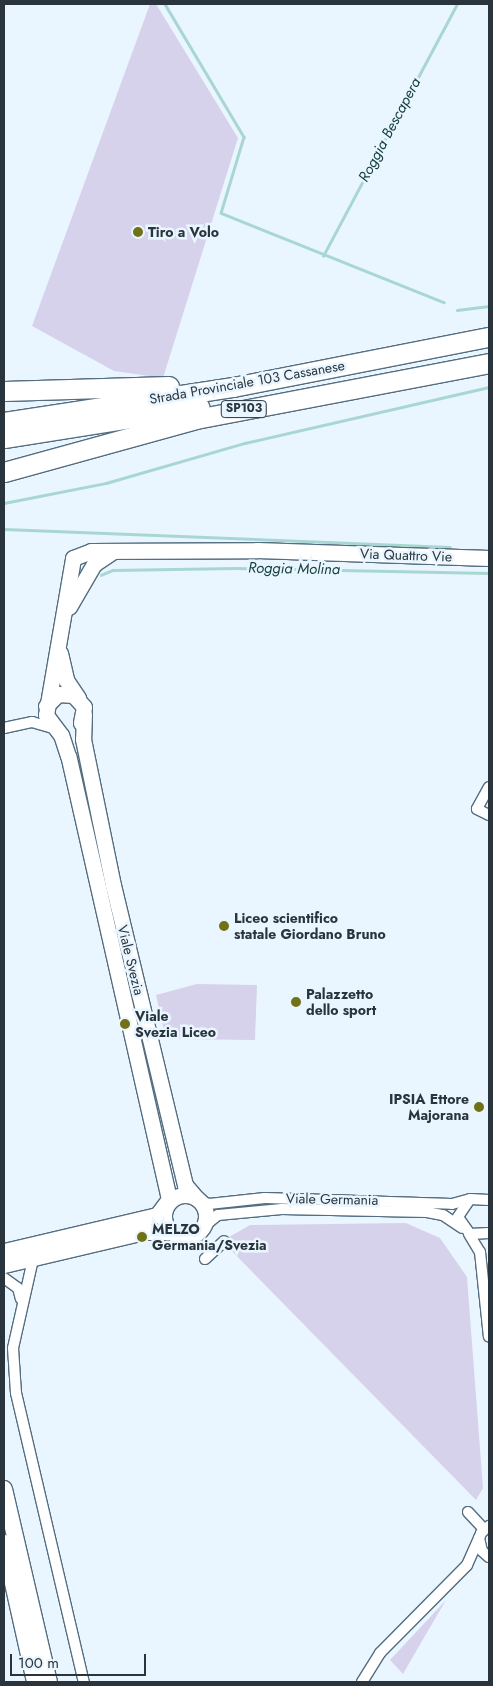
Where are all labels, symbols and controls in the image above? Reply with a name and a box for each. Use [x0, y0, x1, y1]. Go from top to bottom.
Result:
water label: Roggia Bescapera [355, 75, 425, 185]
place label: Tiro a Volo [148, 224, 219, 240]
marker: Tiro a Volo [132, 226, 144, 238]
street label: Strada Provinciale 103 Cassanese [148, 357, 346, 407]
road number: SP103 [220, 399, 268, 418]
street label: Via Quattro Vie [360, 545, 452, 565]
water label: Roggia Molina [248, 559, 340, 579]
place label: Liceo scientifico statale Giordano Bruno [234, 910, 386, 942]
marker: Liceo scientifico statale Giordano Bruno [218, 920, 230, 932]
street label: Viale Svezia [114, 923, 148, 997]
place label: Palazzetto dello sport [306, 986, 376, 1019]
marker: Palazzetto dello sport [290, 996, 302, 1008]
place label: Viale Svezia Liceo [135, 1008, 216, 1040]
marker: Viale Svezia Liceo [119, 1018, 131, 1030]
place label: IPSIA Ettore Majorana [389, 1091, 469, 1124]
marker: IPSIA Ettore Majorana [473, 1101, 485, 1113]
street label: Viale Germania [286, 1190, 378, 1208]
place label: MELZO Germania/Svezia [152, 1221, 267, 1254]
marker: MELZO Germania/Svezia [136, 1231, 148, 1243]
scale bar [12, 1644, 149, 1676]
text: 100 m [18, 1652, 59, 1674]

